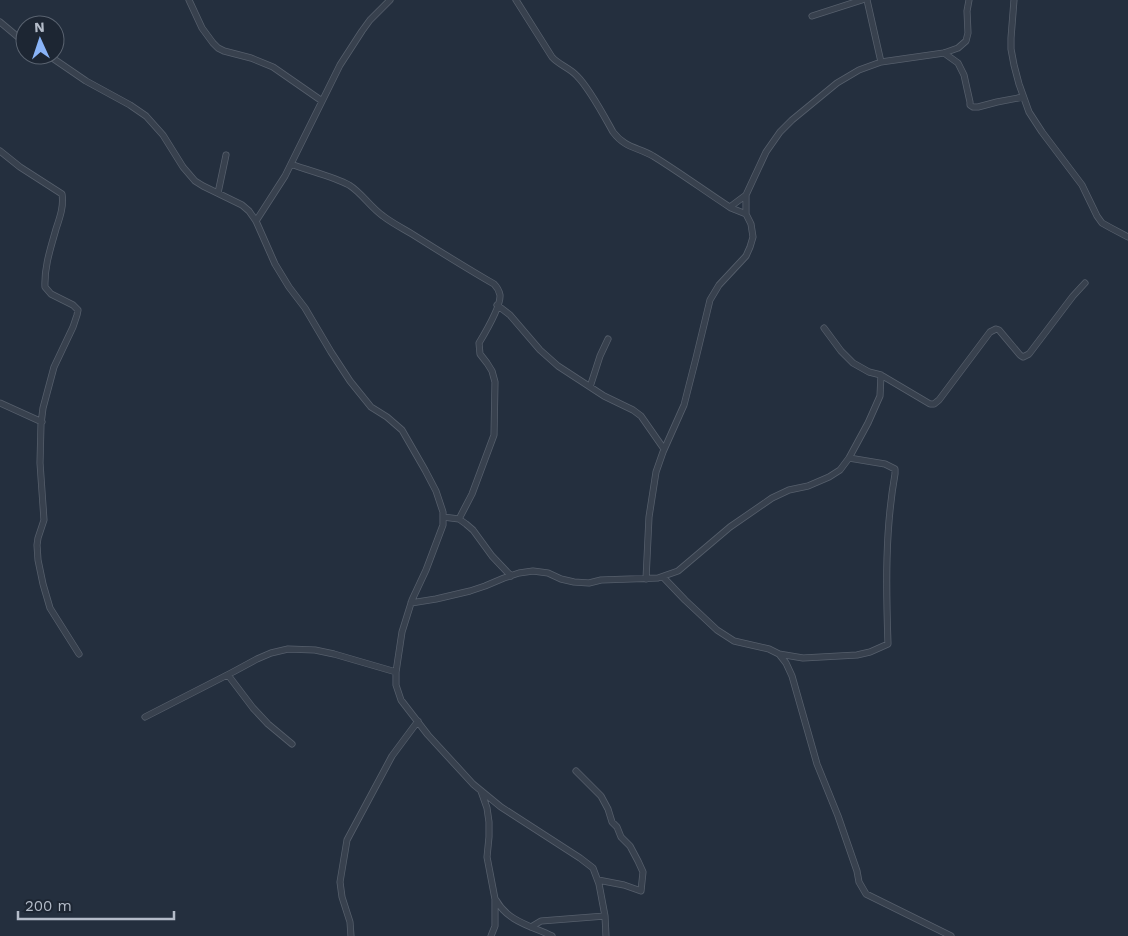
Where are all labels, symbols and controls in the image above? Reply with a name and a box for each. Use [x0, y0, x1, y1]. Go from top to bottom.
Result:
north arrow [15, 15, 65, 65]
text: N [34, 19, 45, 35]
scale bar [18, 888, 174, 920]
text: 200 m [25, 897, 72, 915]

